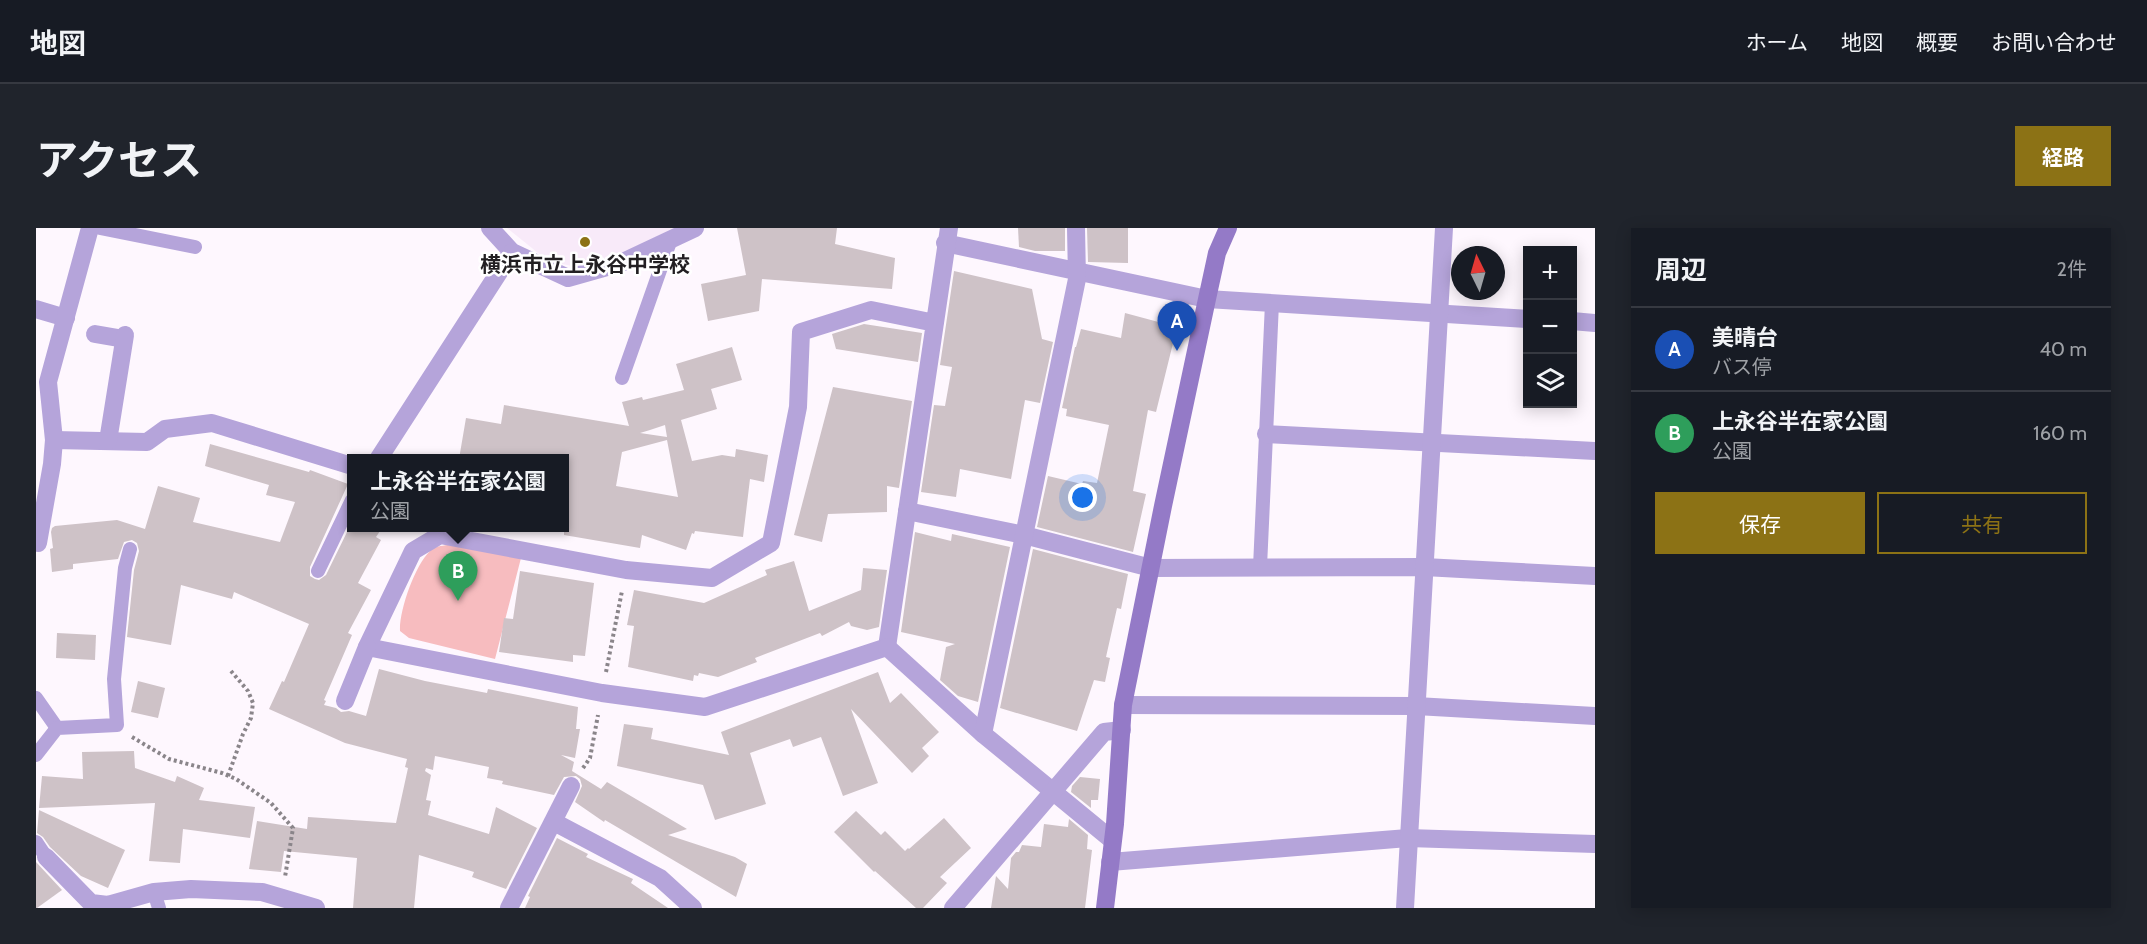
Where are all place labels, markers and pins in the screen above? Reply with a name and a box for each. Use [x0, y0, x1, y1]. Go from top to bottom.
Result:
marker: 横浜市立上永谷中学校 [578, 235, 592, 249]
place label: 横浜市立上永谷中学校 [480, 252, 690, 277]
pin: A [1158, 302, 1196, 351]
pin: B [438, 552, 478, 601]

